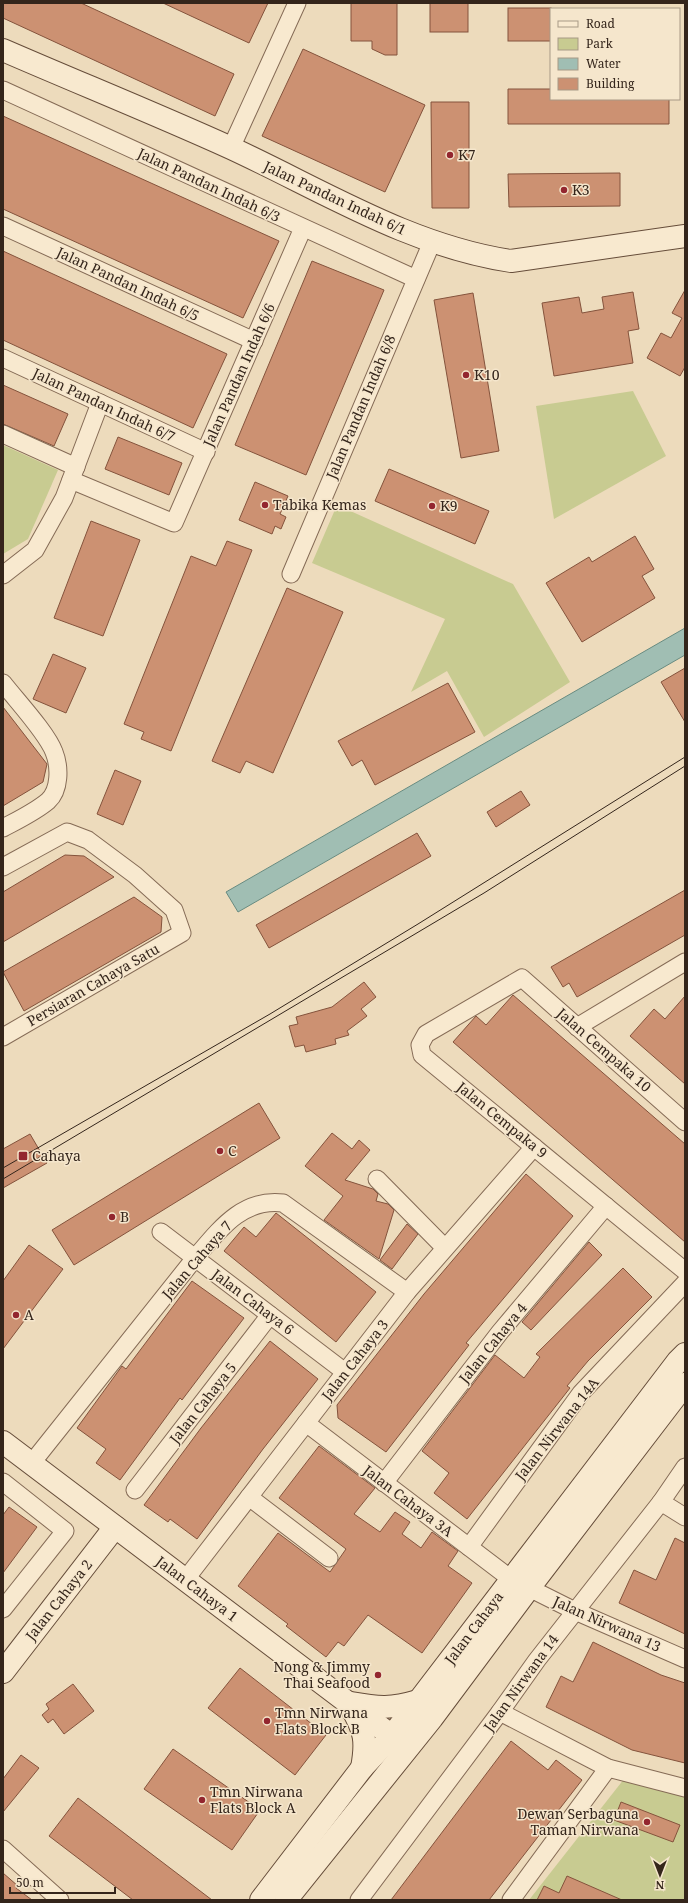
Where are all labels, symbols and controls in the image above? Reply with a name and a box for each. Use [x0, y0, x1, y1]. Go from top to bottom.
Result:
legend [550, 8, 680, 100]
text: Road [586, 15, 616, 32]
text: Park [586, 35, 614, 52]
text: Water [586, 55, 621, 72]
text: Building [586, 75, 635, 92]
street label: Jalan Pandan Indah 6/3 [134, 143, 284, 226]
place label: K7 [458, 145, 476, 164]
marker: K7 [445, 150, 455, 160]
street label: Jalan Pandan Indah 6/1 [260, 156, 410, 239]
place label: K3 [572, 180, 590, 199]
marker: K3 [559, 185, 569, 195]
street label: Jalan Pandan Indah 6/5 [53, 242, 203, 325]
street label: Jalan Pandan Indah 6/6 [198, 300, 279, 450]
street label: Jalan Pandan Indah 6/8 [321, 332, 400, 483]
street label: Jalan Pandan Indah 6/7 [29, 363, 179, 446]
place label: K10 [474, 365, 500, 384]
marker: K10 [461, 370, 471, 380]
place label: Tabika Kemas [273, 495, 366, 514]
place label: K9 [440, 496, 458, 515]
marker: Tabika Kemas [260, 500, 270, 510]
marker: K9 [427, 501, 437, 511]
street label: Persiaran Cahaya Satu [23, 939, 162, 1030]
street label: Jalan Cempaka 10 [552, 1003, 656, 1096]
street label: Jalan Cempaka 9 [452, 1077, 551, 1162]
place label: C [228, 1141, 237, 1160]
place label: Cahaya [32, 1146, 81, 1165]
marker: C [215, 1146, 225, 1156]
marker: Cahaya [17, 1150, 29, 1162]
place label: B [120, 1207, 129, 1226]
marker: B [107, 1212, 117, 1222]
street label: Jalan Cahaya 7 [157, 1216, 236, 1304]
street label: Jalan Cahaya 6 [208, 1264, 298, 1339]
street label: Jalan Cahaya 4 [454, 1298, 531, 1388]
place label: A [24, 1305, 34, 1324]
marker: A [11, 1310, 21, 1320]
street label: Jalan Cahaya 3 [316, 1315, 392, 1405]
street label: Jalan Cahaya 5 [164, 1358, 240, 1448]
street label: Jalan Nirwana 14A [510, 1373, 603, 1485]
street label: Jalan Cahaya 3A [359, 1460, 457, 1541]
street label: Jalan Cahaya 1 [152, 1551, 242, 1626]
street label: Jalan Cahaya 2 [20, 1555, 96, 1645]
street label: Jalan Cahaya [439, 1587, 507, 1669]
street label: Jalan Nirwana 13 [550, 1591, 664, 1656]
street label: Jalan Nirwana 14 [478, 1630, 562, 1736]
place label: Nong & Jimmy Thai Seafood [273, 1657, 370, 1692]
marker: Nong & Jimmy Thai Seafood [373, 1670, 383, 1680]
place label: Tmn Nirwana Flats Block B [275, 1703, 368, 1738]
marker: Tmn Nirwana Flats Block B [262, 1716, 272, 1726]
place label: Tmn Nirwana Flats Block A [210, 1782, 303, 1817]
marker: Tmn Nirwana Flats Block A [197, 1795, 207, 1805]
place label: Dewan Serbaguna Taman Nirwana [517, 1804, 639, 1839]
marker: Dewan Serbaguna Taman Nirwana [642, 1817, 652, 1827]
north arrow [640, 1855, 680, 1895]
scale bar [10, 1869, 115, 1895]
text: 50 m [16, 1874, 44, 1891]
text: N [655, 1878, 664, 1893]

